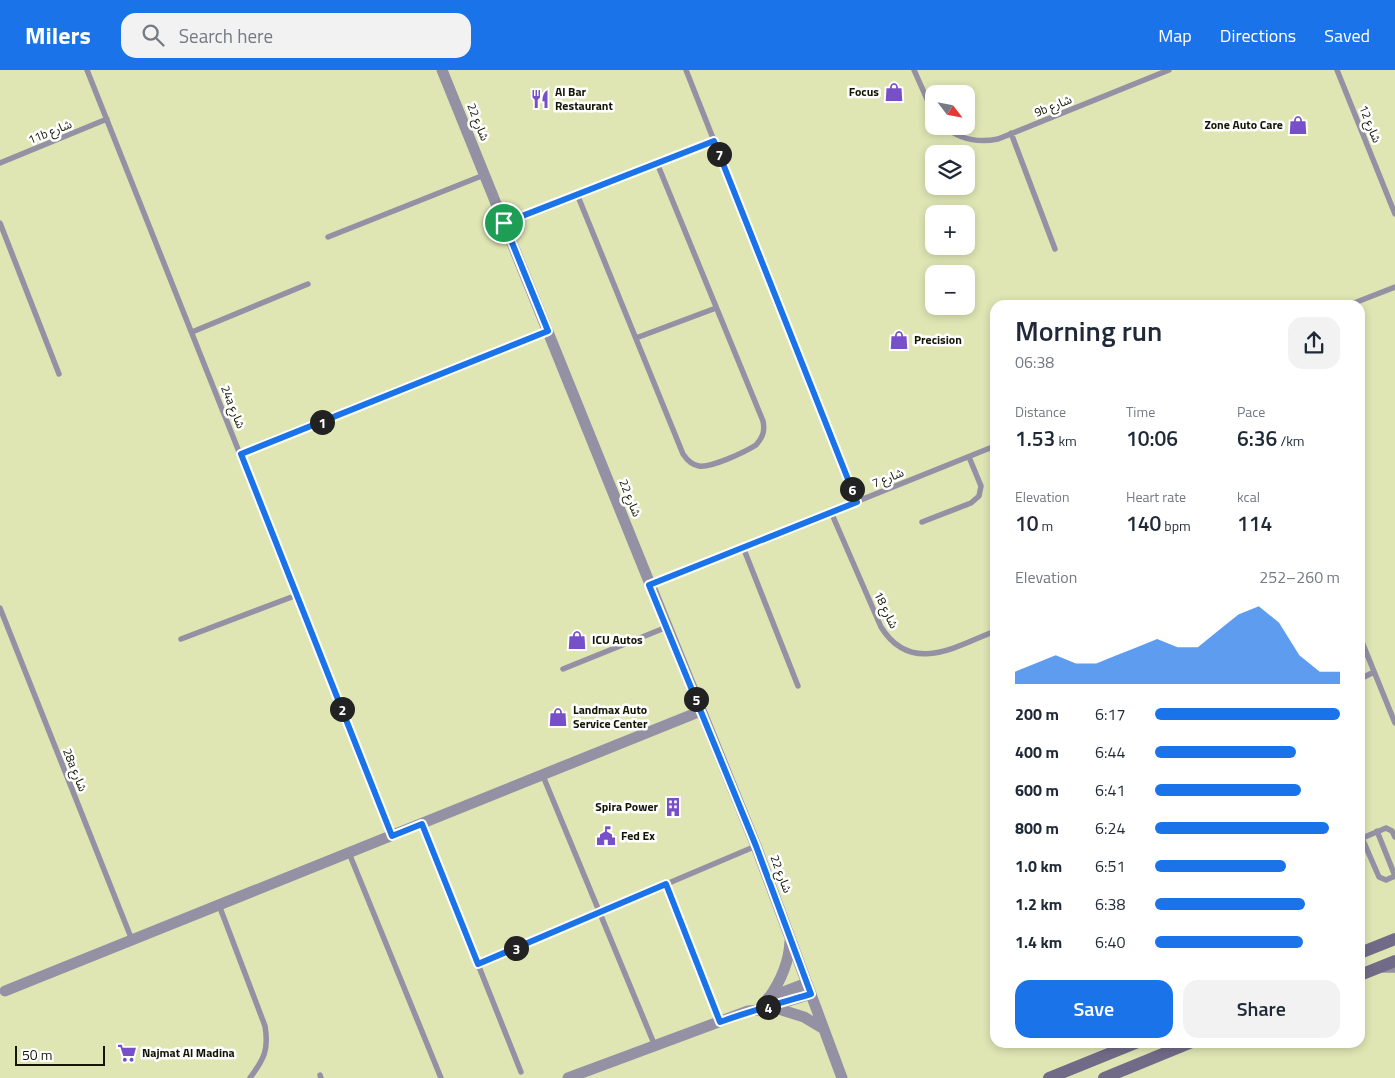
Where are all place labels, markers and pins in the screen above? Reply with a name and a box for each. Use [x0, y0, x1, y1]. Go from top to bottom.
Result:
shop icon: Focus [883, 81, 905, 103]
place label: Al Bar Restaurant [555, 82, 613, 115]
place label: Focus [849, 82, 879, 101]
restaurant icon: Al Bar Restaurant [529, 88, 551, 110]
shop icon: Zone Auto Care [1287, 114, 1309, 136]
place label: Zone Auto Care [1204, 115, 1283, 134]
pin: 7 [706, 142, 732, 166]
pin [483, 202, 525, 244]
shop icon: Precision [888, 329, 910, 351]
place label: Precision [914, 330, 962, 349]
pin: 1 [310, 410, 334, 434]
pin: 6 [840, 476, 864, 502]
shop icon: ICU Autos [566, 629, 588, 651]
place label: ICU Autos [592, 630, 643, 649]
pin: 5 [684, 686, 708, 712]
pin: 2 [330, 696, 354, 722]
place label: Landmax Auto Service Center [573, 700, 648, 733]
shop icon: Landmax Auto Service Center [547, 706, 569, 728]
building icon: Spira Power [662, 796, 684, 818]
place label: Spira Power [595, 797, 659, 816]
public building icon: Fed Ex [595, 825, 617, 847]
place label: Fed Ex [621, 826, 655, 845]
pin: 3 [504, 936, 528, 960]
pin: 4 [756, 994, 780, 1020]
supermarket icon: Najmat Al Madina [116, 1042, 138, 1064]
place label: Najmat Al Madina [142, 1043, 235, 1062]

